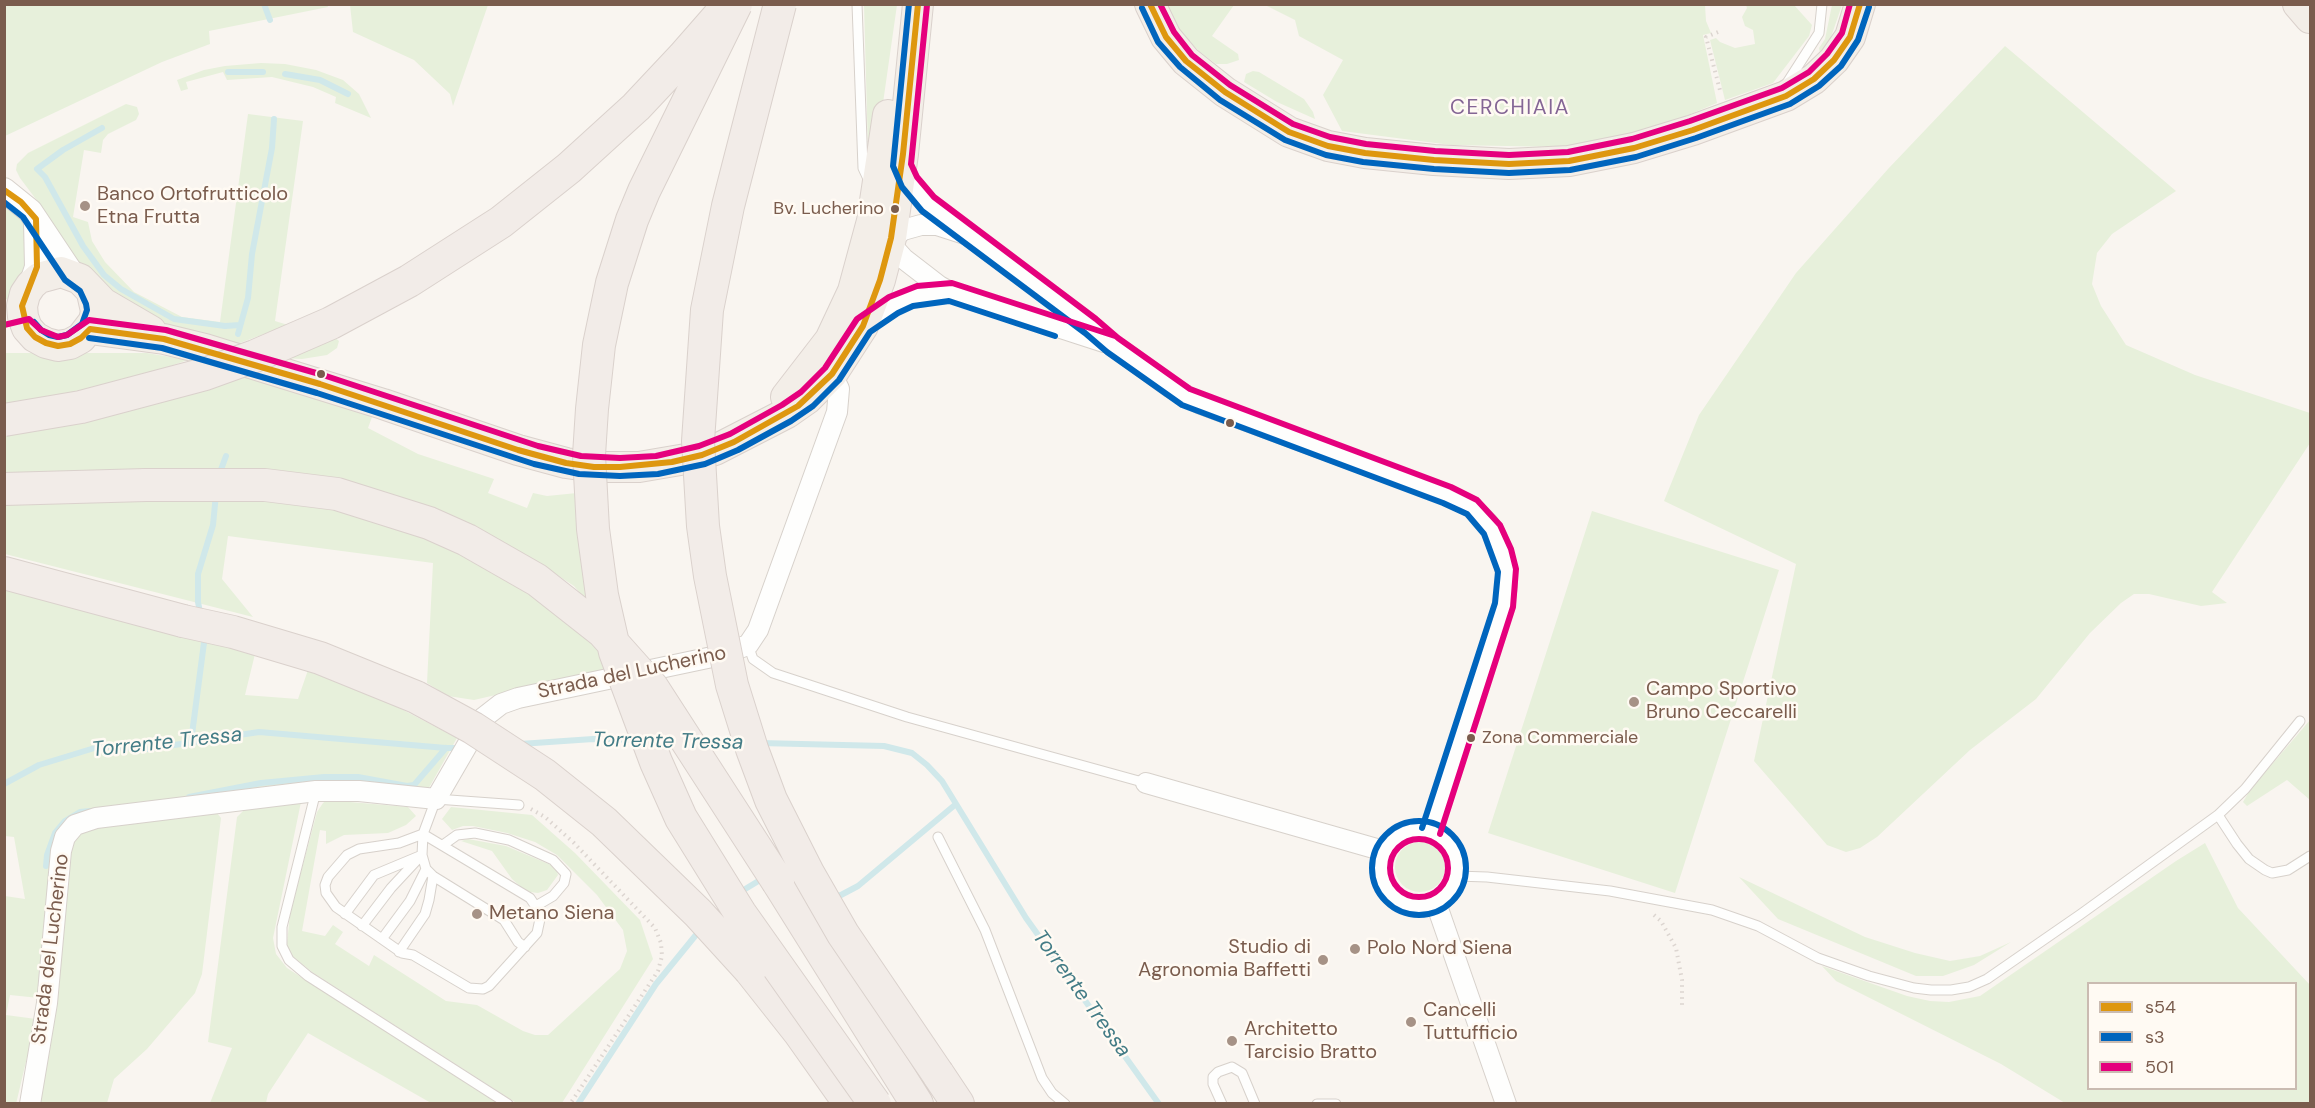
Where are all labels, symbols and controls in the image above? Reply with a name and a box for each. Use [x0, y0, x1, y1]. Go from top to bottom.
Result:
district label: CERCHIAIA [1450, 95, 1570, 121]
place label: Banco Ortofrutticolo Etna Frutta [97, 183, 288, 230]
place label: Bv. Lucherino [773, 198, 884, 220]
marker: Banco Ortofrutticolo Etna Frutta [78, 199, 92, 213]
marker: Bv. Lucherino [889, 203, 901, 215]
unlabelled marker [315, 368, 327, 380]
unlabelled marker [1224, 417, 1236, 429]
street label: Strada del Lucherino [536, 641, 728, 705]
place label: Campo Sportivo Bruno Ceccarelli [1646, 678, 1797, 725]
marker: Campo Sportivo Bruno Ceccarelli [1627, 695, 1641, 709]
water label: Torrente Tressa [91, 723, 243, 763]
place label: Zona Commerciale [1482, 727, 1638, 749]
water label: Torrente Tressa [592, 728, 744, 756]
marker: Zona Commerciale [1465, 732, 1477, 744]
street label: Strada del Lucherino [27, 852, 75, 1046]
place label: Metano Siena [489, 902, 614, 926]
marker: Metano Siena [470, 907, 484, 921]
water label: Torrente Tressa [1026, 925, 1136, 1063]
place label: Studio di Agronomia Baffetti [1138, 936, 1311, 983]
place label: Polo Nord Siena [1367, 937, 1512, 961]
marker: Polo Nord Siena [1348, 942, 1362, 956]
marker: Studio di Agronomia Baffetti [1316, 953, 1330, 967]
legend [2087, 982, 2297, 1090]
text: s54 [2145, 995, 2176, 1019]
place label: Cancelli Tuttufficio [1423, 999, 1518, 1046]
marker: Cancelli Tuttufficio [1404, 1015, 1418, 1029]
place label: Architetto Tarcisio Bratto [1244, 1018, 1377, 1065]
text: s3 [2145, 1025, 2165, 1049]
marker: Architetto Tarcisio Bratto [1225, 1034, 1239, 1048]
text: 501 [2145, 1055, 2174, 1079]

